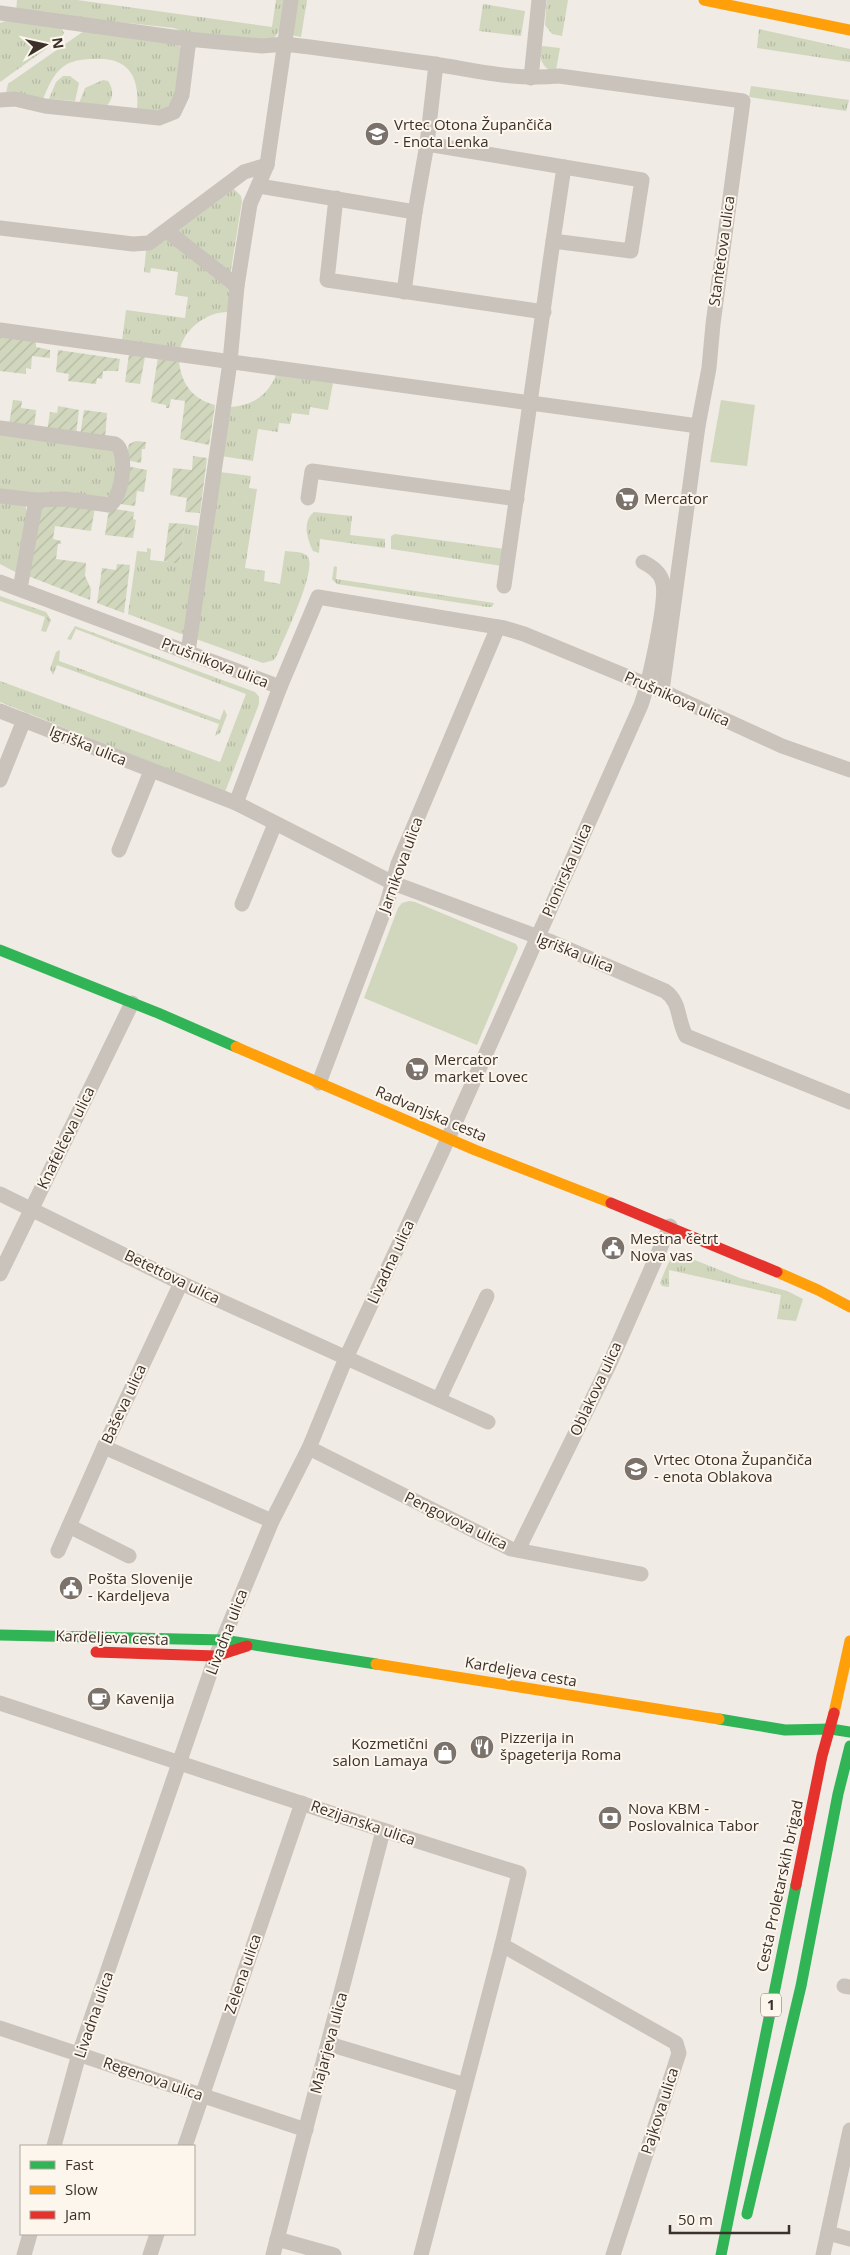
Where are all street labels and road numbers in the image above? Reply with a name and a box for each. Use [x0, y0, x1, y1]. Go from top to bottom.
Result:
street label: Stantetova ulica [703, 194, 739, 307]
street label: Prušnikova ulica [159, 632, 272, 692]
street label: Prušnikova ulica [622, 666, 733, 730]
street label: Igriška ulica [47, 720, 130, 770]
street label: Jarnikova ulica [373, 814, 427, 917]
street label: Pionirska ulica [537, 820, 596, 920]
street label: Igriška ulica [534, 927, 617, 977]
street label: Radvanjska cesta [373, 1081, 490, 1146]
street label: Knafelčeva ulica [32, 1083, 99, 1192]
street label: Livadna ulica [362, 1216, 418, 1307]
street label: Betettova ulica [121, 1244, 223, 1308]
street label: Oblakova ulica [565, 1338, 626, 1439]
street label: Baševa ulica [96, 1361, 150, 1447]
street label: Pengovova ulica [402, 1486, 511, 1554]
street label: Livadna ulica [201, 1586, 252, 1677]
street label: Kardeljeva cesta [55, 1625, 169, 1649]
street label: Kardeljeva cesta [464, 1651, 579, 1691]
street label: Rezijanska ulica [308, 1795, 418, 1849]
street label: Cesta Proletarskih brigad [751, 1798, 807, 1974]
street label: Zelena ulica [219, 1931, 265, 2016]
street label: Livadna ulica [69, 1969, 117, 2061]
street label: Majarjeva ulica [305, 1990, 351, 2096]
road number: 1 [761, 1994, 781, 2016]
street label: Regenova ulica [101, 2052, 206, 2105]
street label: Pajkova ulica [636, 2065, 682, 2157]

